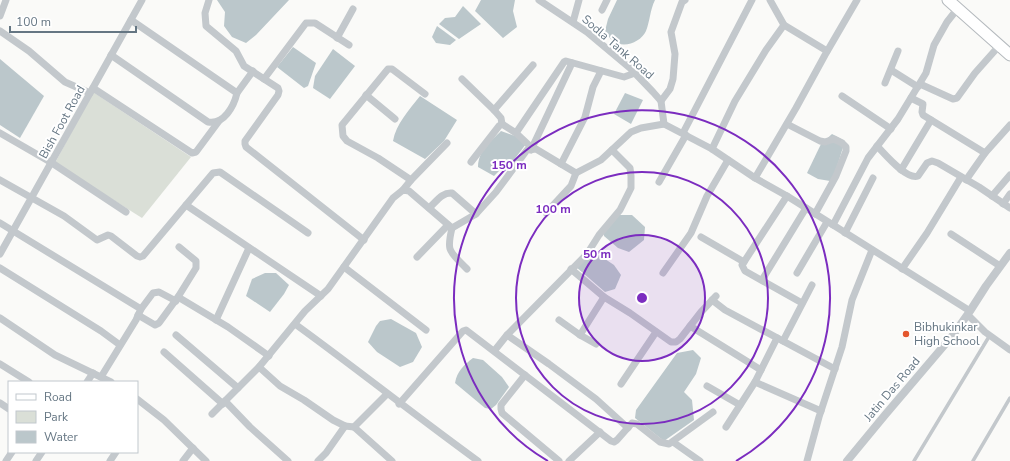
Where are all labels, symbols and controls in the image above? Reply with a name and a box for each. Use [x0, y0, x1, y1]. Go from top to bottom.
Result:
scale bar [10, 8, 136, 34]
street label: Sodla Tank Road [579, 11, 657, 83]
text: 100 m [16, 14, 51, 30]
street label: Bish Foot Road [35, 83, 89, 161]
text: 150 m [491, 157, 527, 173]
text: 100 m [535, 201, 571, 217]
text: 50 m [583, 246, 611, 262]
centre of rings [635, 291, 649, 305]
place label: Bibhukinkar High School [914, 319, 980, 349]
marker: Bibhukinkar High School [901, 329, 911, 339]
street label: Jatin Das Road [860, 354, 924, 425]
legend [8, 381, 138, 453]
text: Road [44, 389, 72, 405]
text: Park [44, 409, 69, 425]
text: Water [44, 429, 78, 445]

